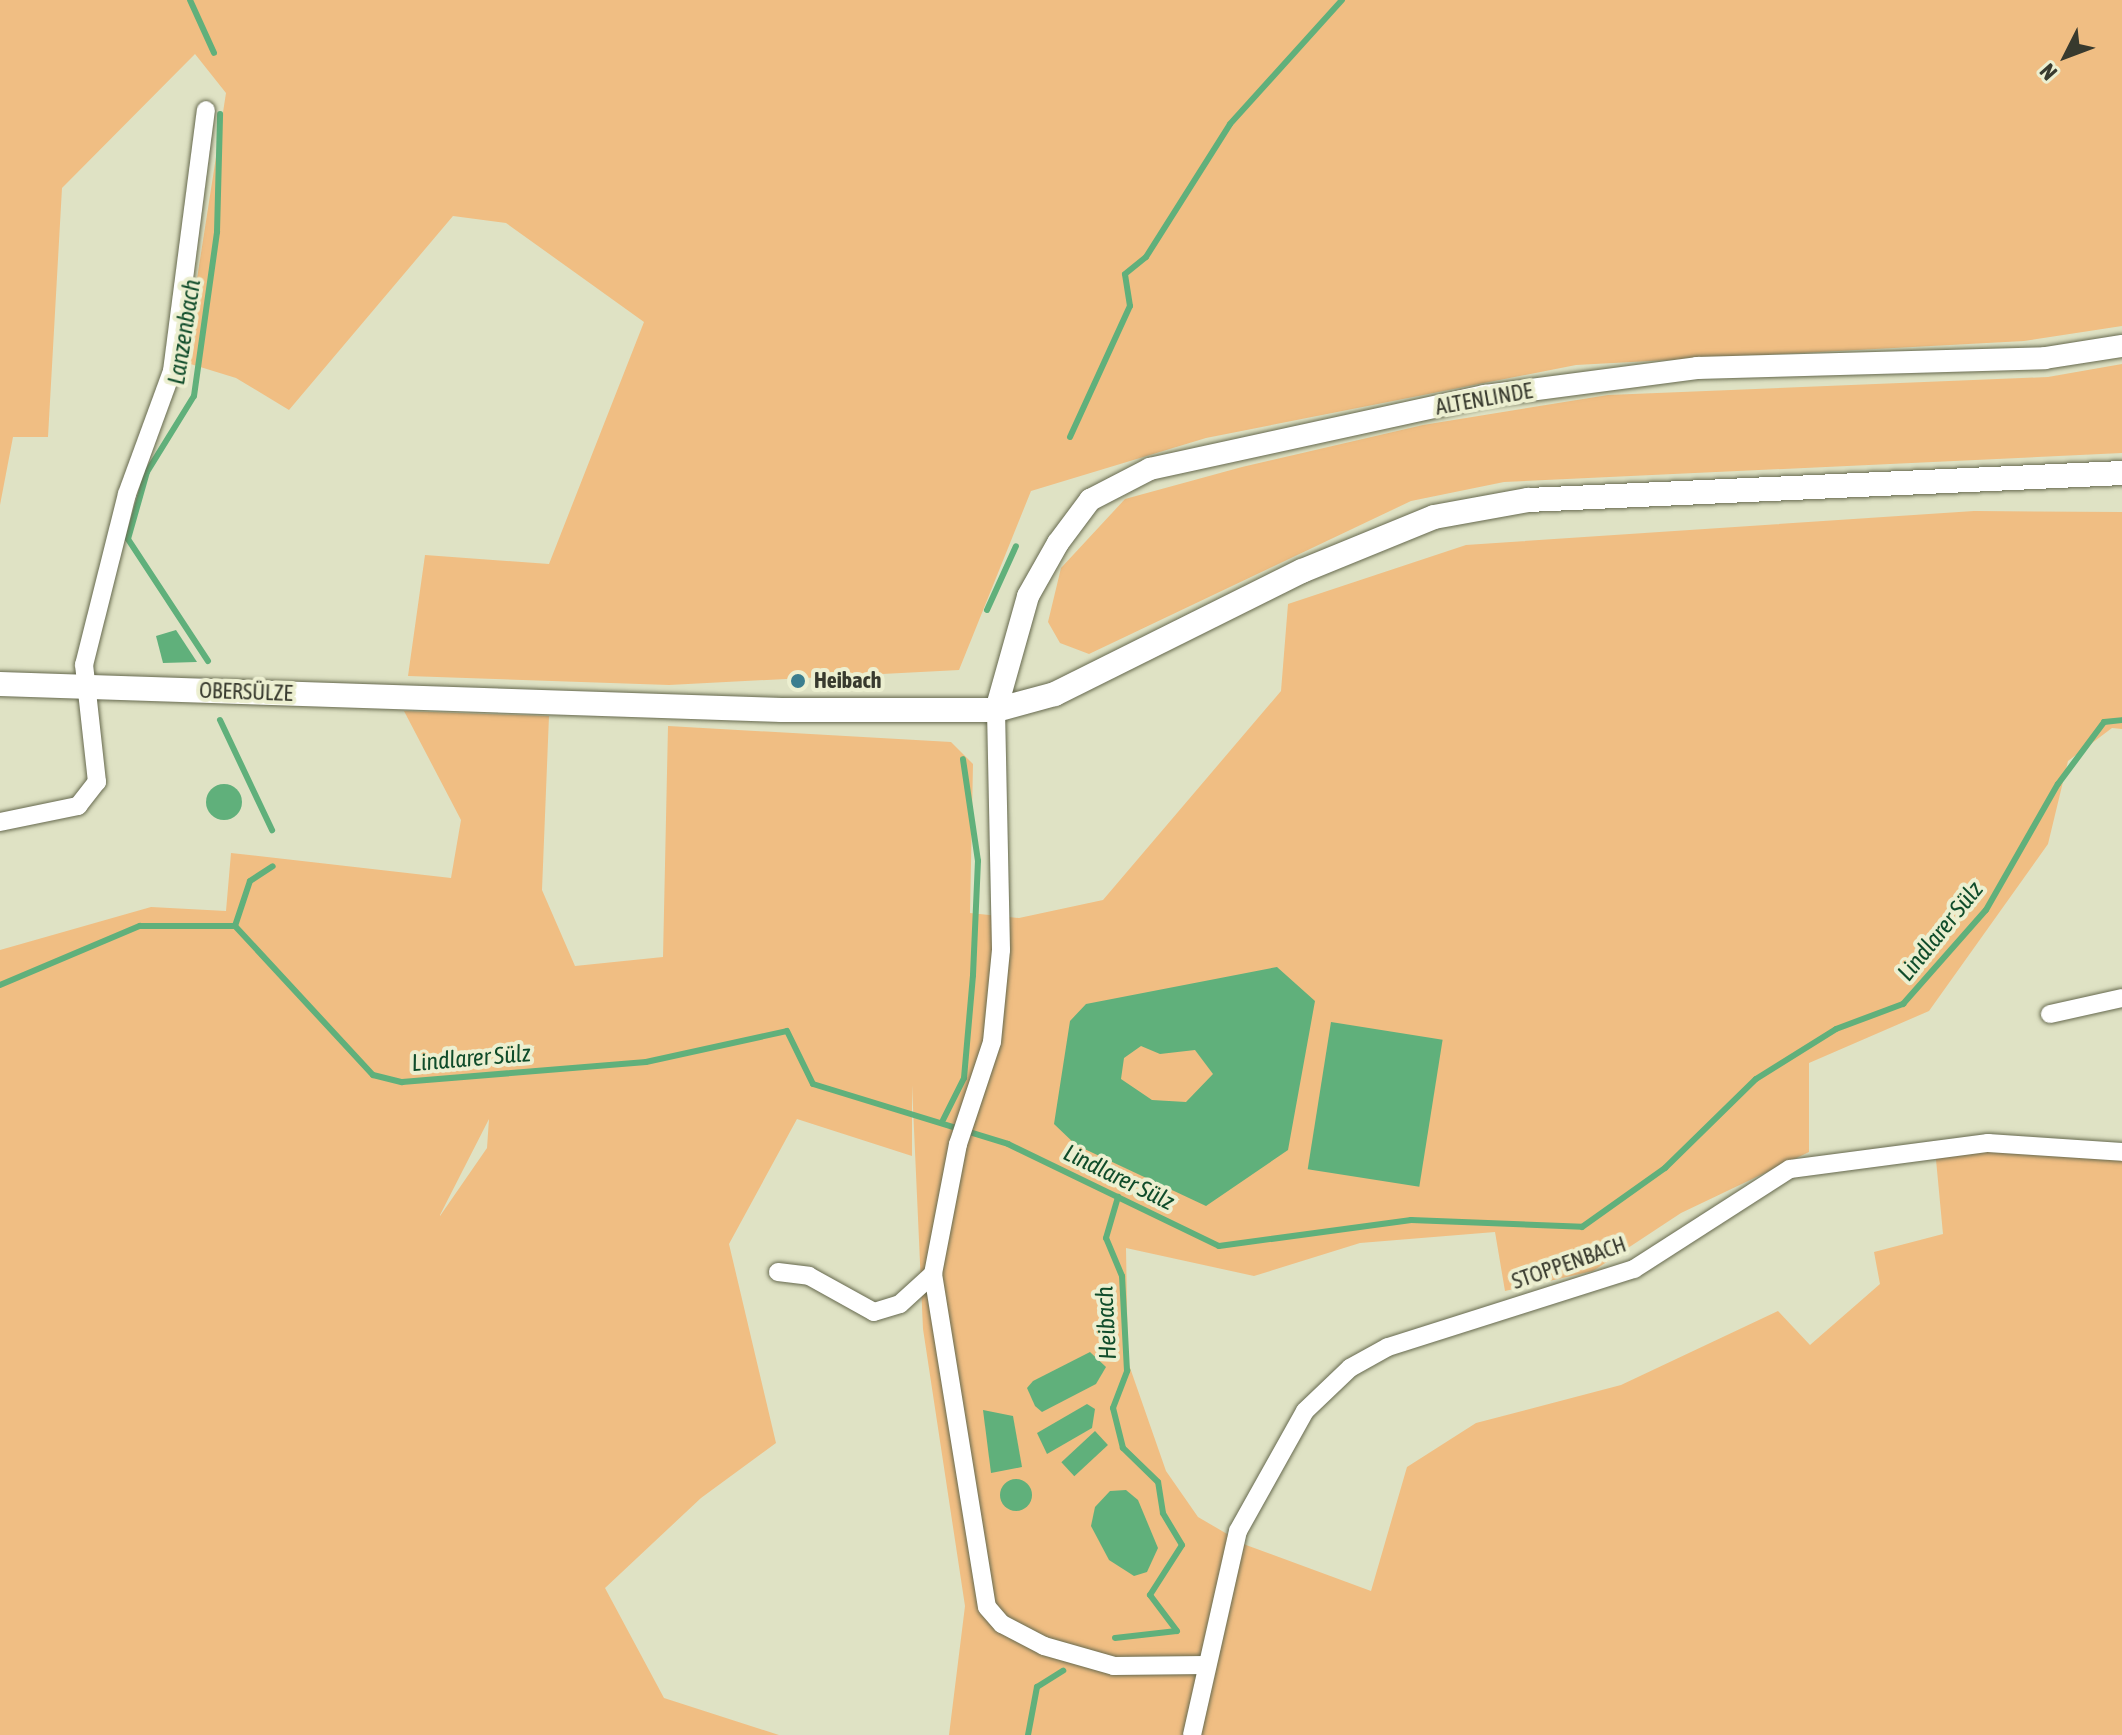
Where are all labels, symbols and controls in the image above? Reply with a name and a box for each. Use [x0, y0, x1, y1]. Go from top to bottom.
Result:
north arrow [2026, 16, 2106, 96]
text: N [2034, 59, 2062, 86]
water label: Lanzenbach [161, 277, 207, 387]
street label: ALTENLINDE [1433, 377, 1535, 421]
place label: Heibach [814, 668, 881, 694]
marker: Heibach [789, 672, 807, 690]
street label: OBERSÜLZE [199, 677, 293, 707]
water label: Lindlarer Sülz [1891, 876, 1989, 986]
water label: Lindlarer Sülz [410, 1038, 532, 1078]
water label: Lindlarer Sülz [1059, 1138, 1179, 1216]
street label: STOPPENBACH [1508, 1231, 1630, 1295]
water label: Heibach [1090, 1286, 1122, 1360]

